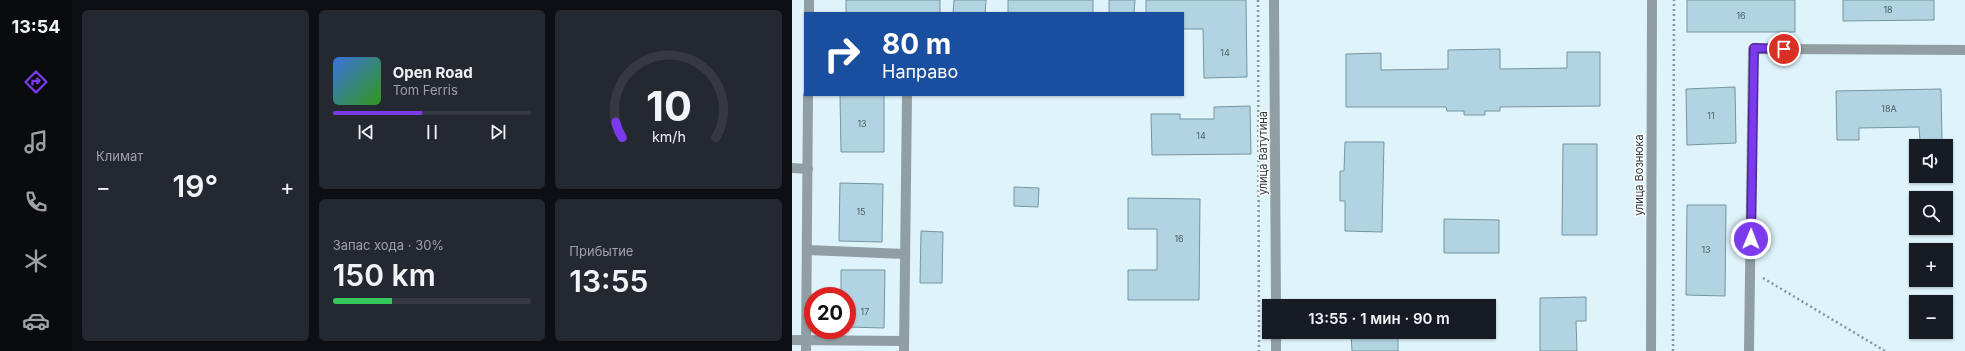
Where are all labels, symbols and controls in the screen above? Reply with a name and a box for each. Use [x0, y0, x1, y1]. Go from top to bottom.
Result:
house number: 18 [1883, 4, 1893, 15]
house number: 16 [1736, 10, 1746, 21]
text: 13:54 [11, 16, 61, 37]
text: 80 m [882, 27, 951, 61]
icon: right [816, 28, 868, 80]
pin [1767, 32, 1801, 66]
icon: arrive [1773, 38, 1795, 60]
house number: 14 [1220, 47, 1230, 58]
text: Направо [882, 61, 958, 82]
text: Open Road [393, 63, 473, 82]
icon: directions [22, 68, 50, 96]
text: 10 [646, 80, 692, 130]
text: Tom Ferris [393, 82, 458, 98]
house number: 18А [1881, 103, 1897, 114]
house number: 11 [1707, 110, 1715, 121]
street label: улица Ватутина [1256, 111, 1270, 195]
house number: 13 [857, 118, 867, 129]
icon: previous [355, 121, 377, 143]
icon: pause [421, 121, 443, 143]
icon: next [487, 121, 509, 143]
text: km/h [652, 127, 686, 144]
icon: music [22, 128, 50, 156]
house number: 14 [1196, 130, 1206, 141]
street label: улица Вознюка [1632, 134, 1646, 216]
map controls [1909, 139, 1953, 339]
button: sound [1909, 139, 1953, 183]
text: Климат [96, 148, 143, 164]
text: 19° [173, 168, 218, 204]
text: − [96, 174, 111, 200]
text: + [280, 174, 295, 200]
icon: phone [22, 188, 50, 216]
button: search [1909, 191, 1953, 235]
house number: 15 [856, 206, 866, 217]
position arrow [1730, 218, 1772, 260]
house number: 16 [1174, 233, 1184, 244]
text: Запас хода · 30% [333, 237, 444, 253]
text: Прибытие [569, 243, 633, 259]
button: + [1909, 243, 1953, 287]
house number: 13 [1701, 244, 1711, 255]
icon: climate [22, 247, 50, 275]
text: 150 km [333, 257, 436, 293]
text: 13:55 [569, 263, 648, 299]
speed limit sign: 20 [804, 287, 856, 339]
button: − [1909, 295, 1953, 339]
house number: 17 [861, 306, 869, 317]
icon: car [22, 307, 50, 335]
text: 13:55 · 1 мин · 90 m [1308, 309, 1450, 328]

